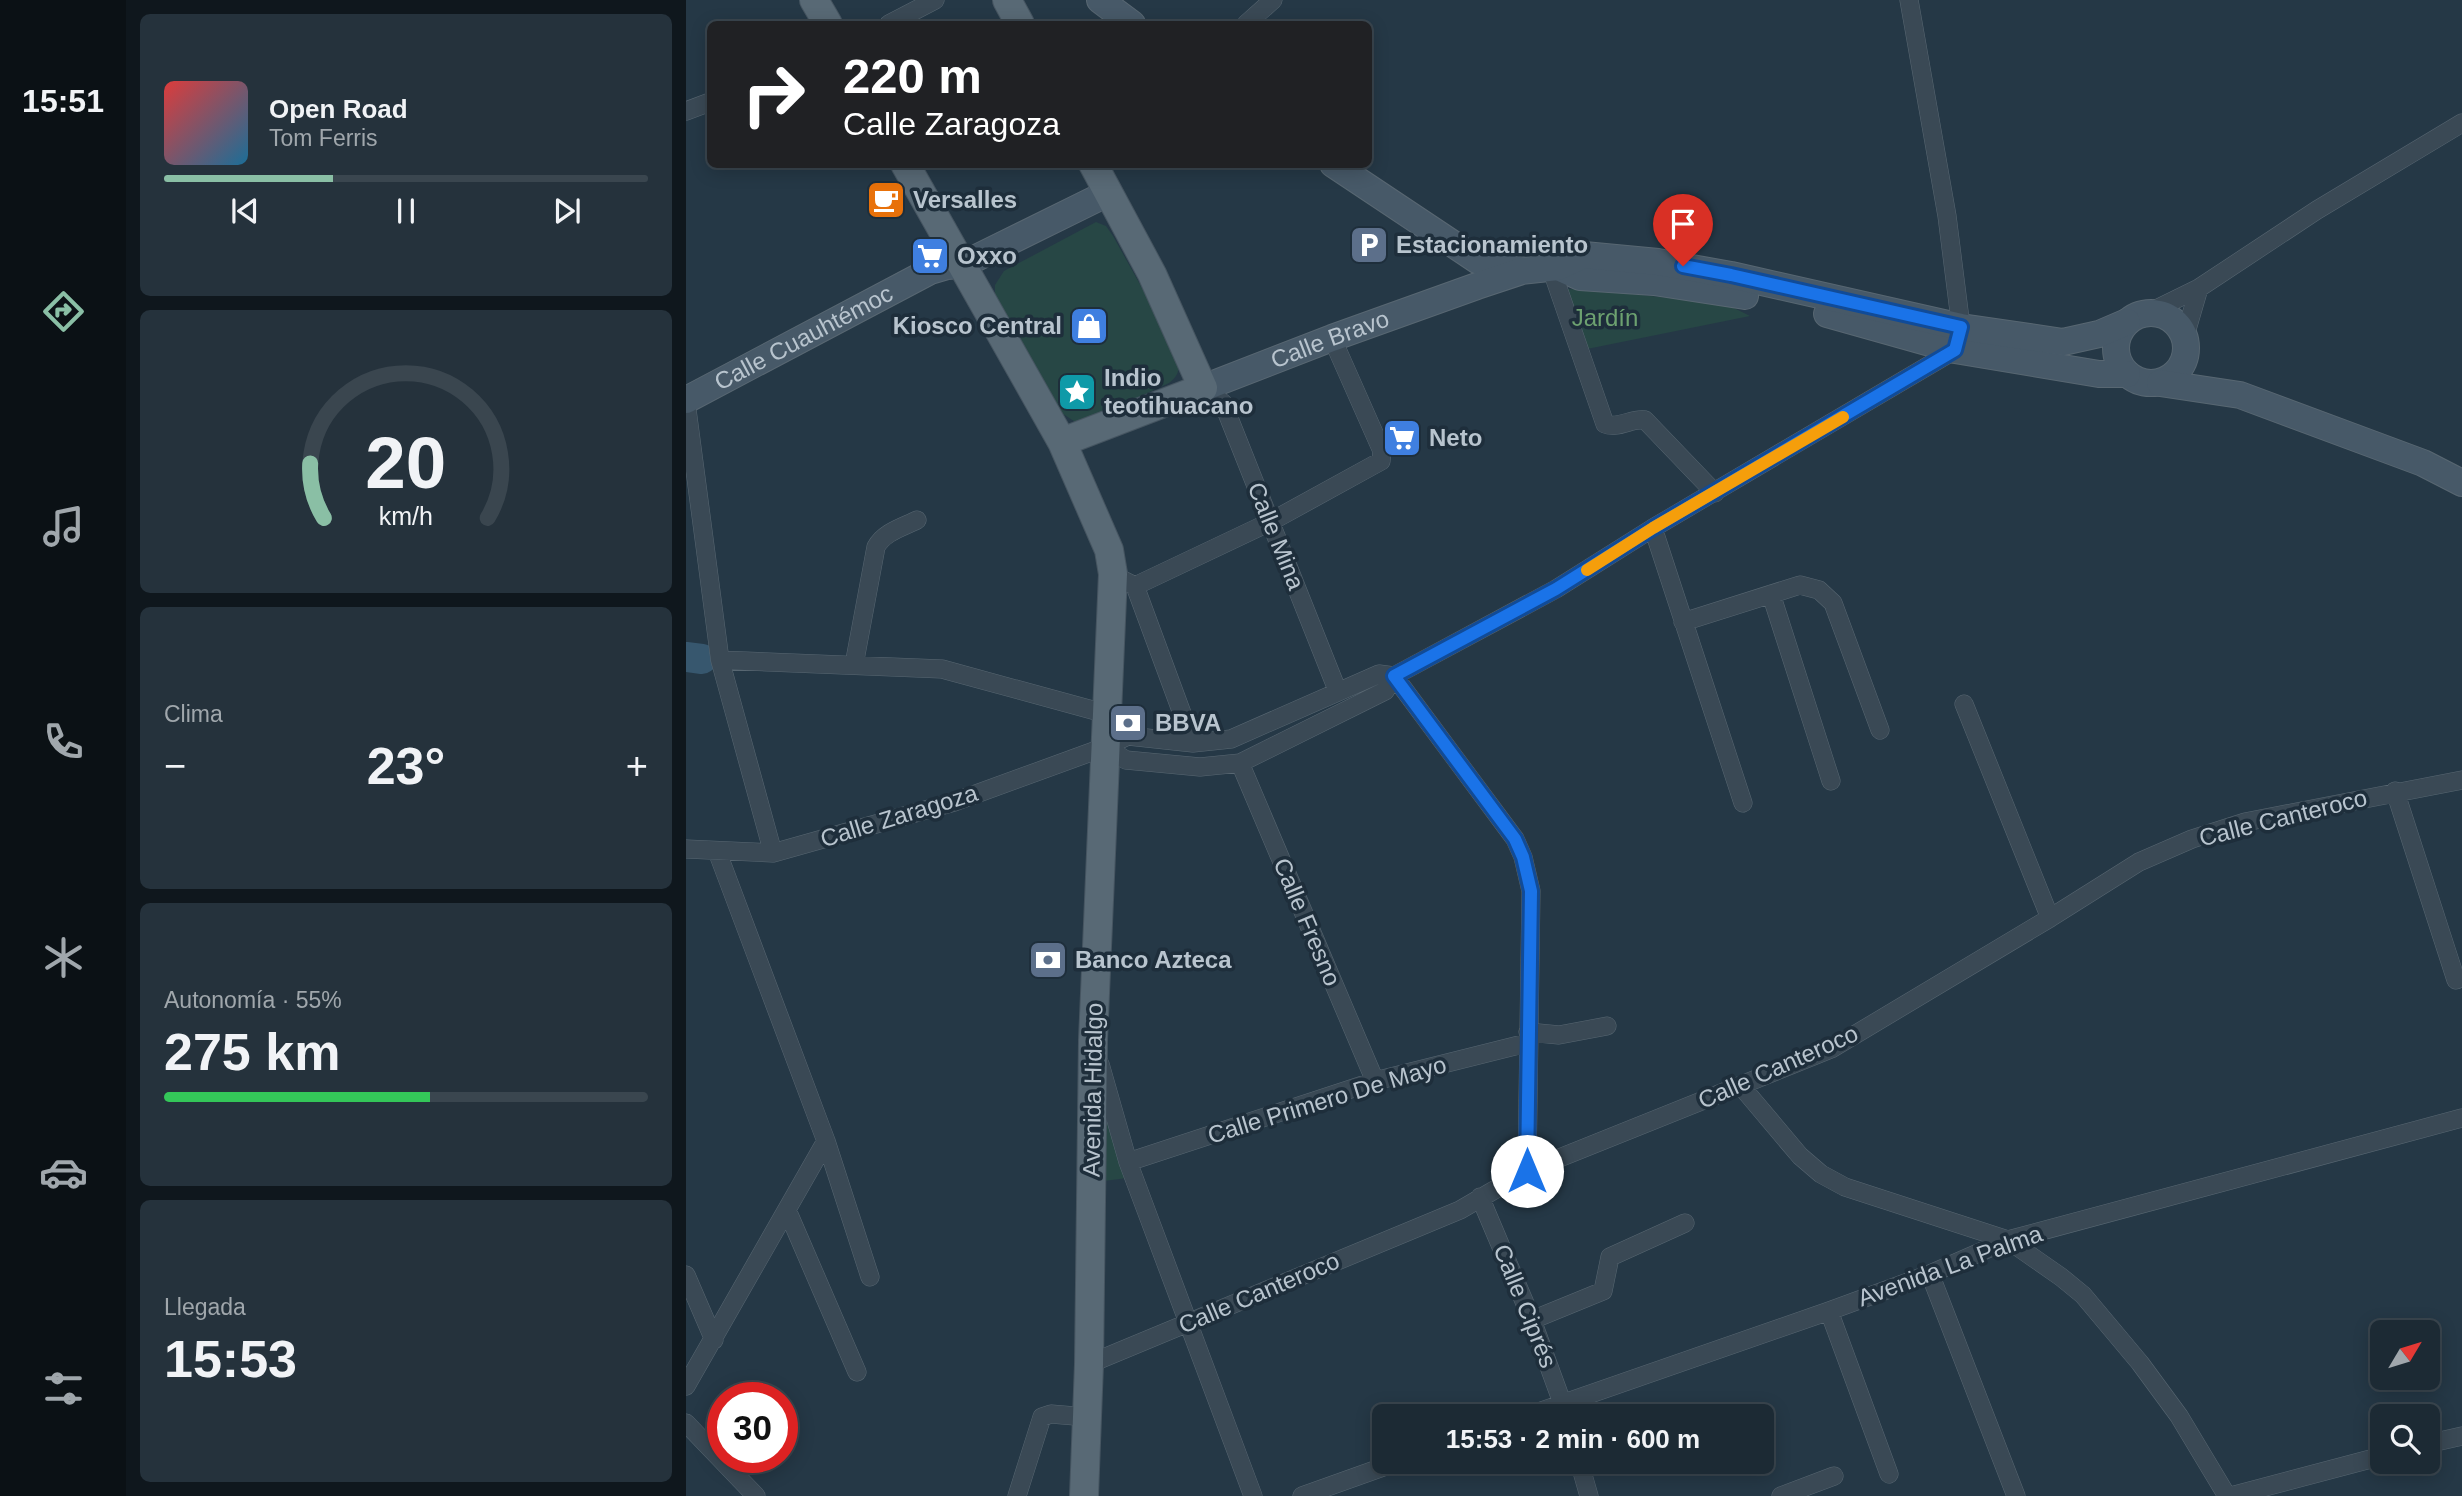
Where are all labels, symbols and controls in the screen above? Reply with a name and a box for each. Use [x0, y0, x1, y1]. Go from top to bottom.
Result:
icon: right [728, 49, 819, 140]
text: 220 m [843, 49, 982, 103]
text: 15:51 [22, 83, 104, 119]
text: Open Road [269, 94, 408, 124]
text: Calle Zaragoza [843, 106, 1060, 142]
text: Tom Ferris [269, 125, 378, 151]
cafe icon: Versalles [865, 179, 907, 221]
place label: Versalles [913, 186, 1017, 213]
icon: previous [226, 192, 264, 230]
icon: pause [387, 192, 425, 230]
icon: next [548, 192, 586, 230]
pin [1653, 194, 1713, 266]
icon: arrive [1664, 205, 1702, 243]
parking icon: Estacionamiento [1348, 224, 1390, 266]
place label: Estacionamiento [1396, 231, 1588, 258]
supermarket icon: Oxxo [909, 235, 951, 277]
place label: Oxxo [957, 242, 1017, 269]
street label: Calle Cuauhtémoc [710, 279, 897, 396]
icon: directions [39, 287, 88, 336]
park label: Jardín [1572, 304, 1638, 331]
shop icon: Kiosco Central [1068, 305, 1110, 347]
street label: Calle Bravo [1267, 305, 1393, 373]
place label: Kiosco Central [893, 312, 1062, 339]
place label: Indio teotihuacano [1104, 364, 1253, 419]
place icon: Indio teotihuacano [1056, 371, 1098, 413]
supermarket icon: Neto [1381, 417, 1423, 459]
text: 20 [366, 422, 446, 503]
place label: Neto [1429, 424, 1482, 451]
street label: Calle Mina [1243, 478, 1310, 594]
text: km/h [379, 501, 433, 529]
icon: music [39, 502, 88, 551]
text: Clima [164, 701, 223, 727]
bank icon: BBVA [1107, 702, 1149, 744]
place label: BBVA [1155, 709, 1221, 736]
icon: phone [39, 717, 88, 766]
text: 23° [367, 737, 445, 795]
text: − [164, 745, 186, 787]
text: + [626, 745, 648, 787]
street label: Calle Zaragoza [817, 779, 981, 852]
street label: Calle Canteroco [2196, 784, 2370, 851]
street label: Calle Fresno [1268, 854, 1346, 990]
icon: climate [39, 933, 88, 982]
bank icon: Banco Azteca [1027, 939, 1069, 981]
place label: Banco Azteca [1075, 946, 1232, 973]
text: Autonomía · 55% [164, 987, 342, 1013]
street label: Avenida Hidalgo [1077, 1003, 1108, 1177]
street label: Calle Canteroco [1694, 1019, 1862, 1114]
text: 275 km [164, 1023, 340, 1081]
street label: Calle Primero De Mayo [1204, 1050, 1449, 1149]
position arrow [1490, 1134, 1564, 1208]
icon: car [39, 1148, 88, 1197]
street label: Avenida La Palma [1854, 1219, 2046, 1311]
street label: Calle Ciprés [1488, 1240, 1562, 1371]
street label: Calle Canteroco [1174, 1246, 1343, 1339]
text: Llegada [164, 1294, 246, 1320]
north arrow [2370, 1320, 2440, 1390]
map controls [2370, 1320, 2440, 1474]
text: 15:53 [164, 1330, 297, 1388]
icon: filters [39, 1364, 88, 1413]
speed limit sign: 30 [707, 1382, 798, 1473]
button: search [2370, 1404, 2440, 1474]
text: 15:53 · 2 min · 600 m [1446, 1424, 1700, 1454]

